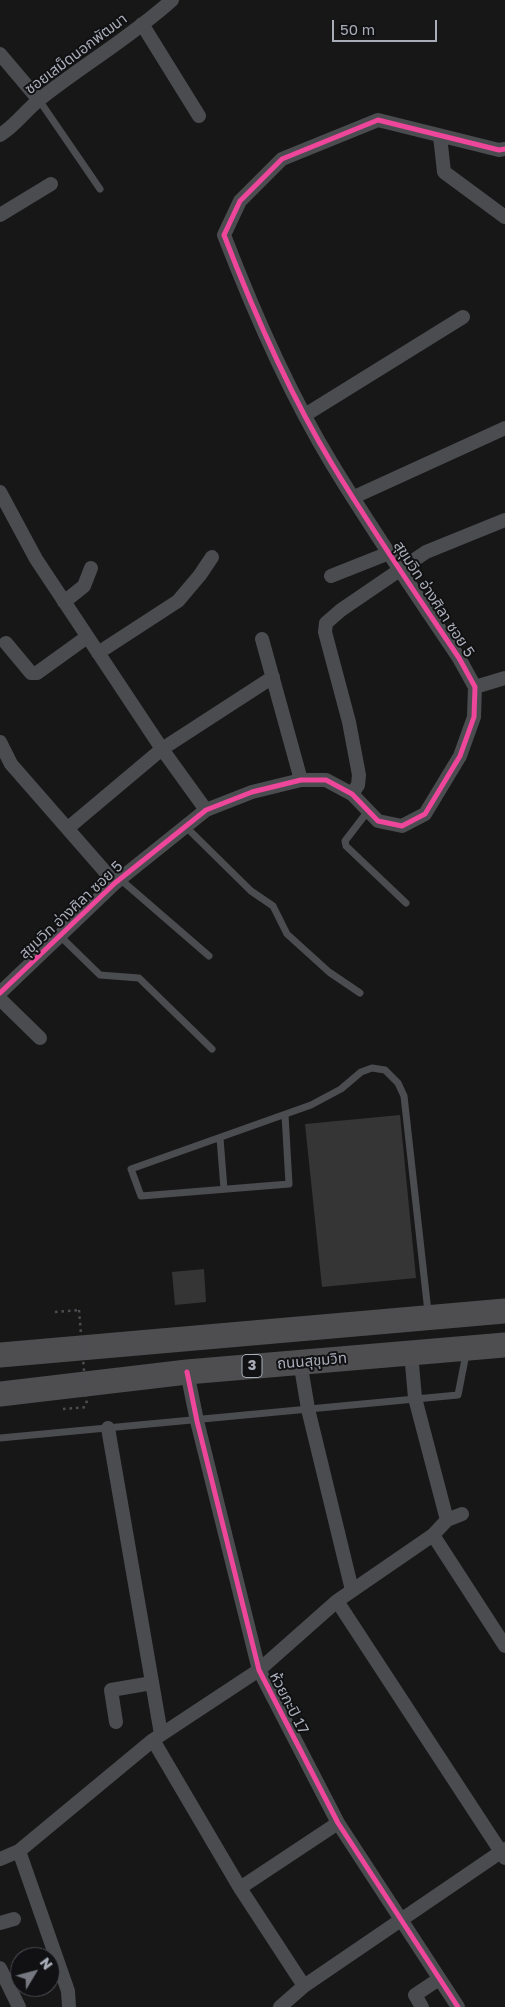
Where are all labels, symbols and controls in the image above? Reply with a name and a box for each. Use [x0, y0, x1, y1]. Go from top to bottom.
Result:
street label: ซอยเสม็ดนอกพัฒนา [21, 10, 131, 98]
scale bar [335, 10, 440, 42]
text: 50 m [340, 20, 375, 38]
street label: สุขุมวิท อ่างศิลา ซอย 5 [390, 537, 478, 661]
street label: สุขุมวิท อ่างศิลา ซอย 5 [15, 857, 127, 963]
street label: ถนนสุขุมวิท [276, 1349, 348, 1373]
road number: 3 [242, 1354, 262, 1378]
street label: ห้วยกะปิ 17 [266, 1669, 312, 1737]
north arrow [10, 1947, 60, 1997]
text: N [37, 1954, 57, 1973]

